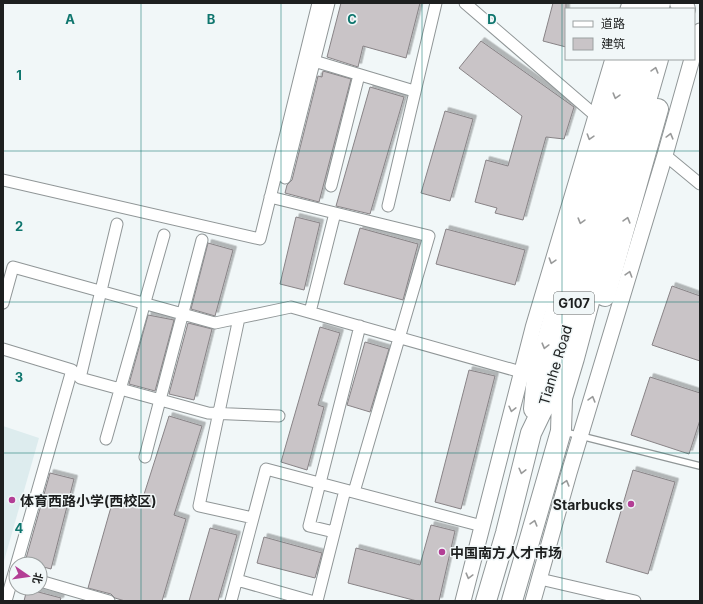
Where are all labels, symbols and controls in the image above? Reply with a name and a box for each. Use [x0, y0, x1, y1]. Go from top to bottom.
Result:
legend [565, 8, 695, 60]
text: A [65, 11, 75, 27]
text: B [207, 11, 216, 27]
text: C [347, 11, 357, 27]
text: D [487, 11, 497, 27]
text: 道路 [601, 16, 625, 31]
text: 建筑 [601, 36, 625, 51]
text: 1 [16, 67, 22, 83]
one-way arrow [650, 67, 659, 74]
one-way arrow [613, 93, 621, 100]
one-way arrow [586, 133, 595, 140]
one-way arrow [665, 133, 674, 140]
one-way arrow [622, 217, 631, 224]
text: 2 [15, 218, 23, 234]
one-way arrow [577, 218, 586, 225]
one-way arrow [548, 257, 557, 264]
one-way arrow [624, 271, 633, 278]
road number: G107 [554, 292, 594, 314]
street label: Tianhe Road [535, 323, 575, 407]
one-way arrow [541, 343, 550, 350]
text: 3 [15, 369, 23, 385]
one-way arrow [587, 395, 596, 402]
one-way arrow [508, 406, 516, 413]
one-way arrow [518, 467, 527, 474]
one-way arrow [561, 479, 570, 486]
place label: 体育西路小学(西校区) [20, 492, 157, 509]
marker: 体育西路小学(西校区) [7, 495, 17, 505]
place label: Starbucks [553, 496, 623, 513]
marker: Starbucks [626, 499, 636, 509]
text: 4 [15, 520, 24, 536]
one-way arrow [529, 520, 538, 527]
place label: 中国南方人才市场 [450, 544, 562, 561]
marker: 中国南方人才市场 [437, 547, 447, 557]
north arrow [8, 556, 48, 596]
text: 北 [30, 571, 46, 585]
one-way arrow [465, 572, 474, 579]

